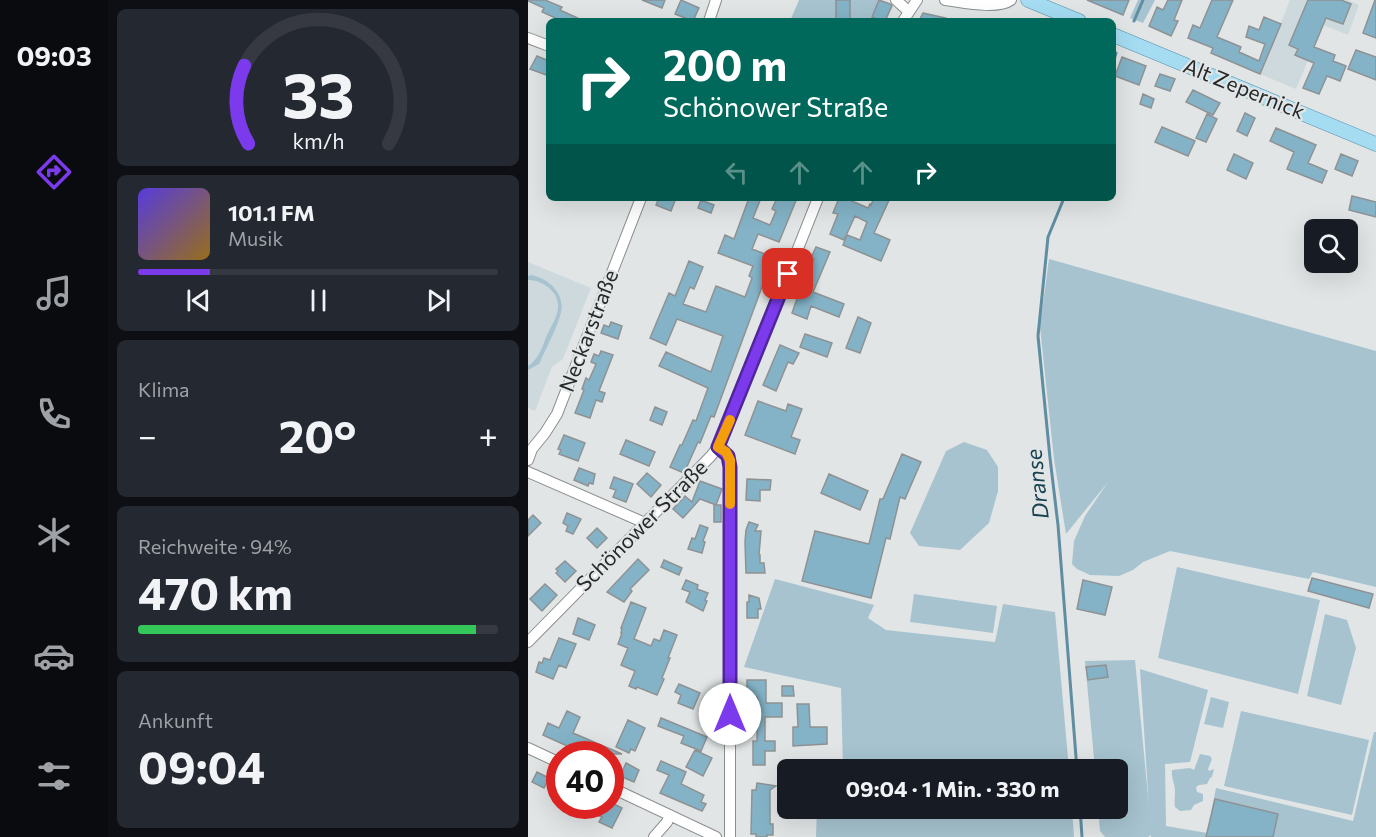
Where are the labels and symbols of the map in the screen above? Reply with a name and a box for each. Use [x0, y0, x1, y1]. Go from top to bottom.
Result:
street label: Alt Zepernick [1180, 52, 1309, 123]
pin [762, 248, 813, 299]
street label: Neckarstraße [553, 266, 622, 395]
water label: Dranse [1019, 447, 1054, 521]
street label: Schönower Straße [570, 454, 712, 596]
position arrow [698, 682, 762, 746]
speed limit sign: 40 [546, 741, 624, 819]

